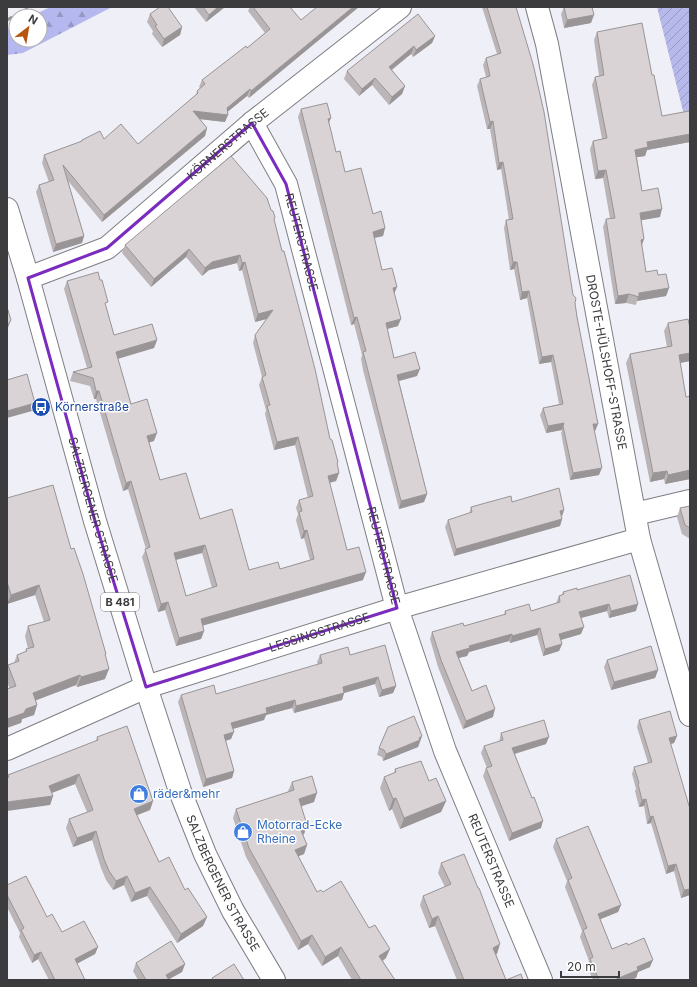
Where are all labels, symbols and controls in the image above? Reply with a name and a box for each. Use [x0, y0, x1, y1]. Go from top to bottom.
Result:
north arrow [8, 8, 48, 48]
text: N [26, 11, 40, 28]
street label: KÖRNERSTRASSE [184, 105, 272, 183]
street label: REUTERSTRASSE [282, 191, 322, 293]
street label: DROSTE-HÜLSHOFF-STRASSE [583, 273, 630, 451]
bus stop icon: Körnerstraße [30, 396, 52, 418]
place label: Körnerstraße [55, 399, 129, 414]
street label: SALZBERGENER STRASSE [65, 435, 122, 584]
street label: REUTERSTRASSE [364, 505, 404, 606]
road number: B 481 [101, 593, 139, 611]
street label: LESSINGSTRASSE [267, 609, 371, 655]
shop icon: räder&mehr [128, 783, 150, 805]
place label: räder&mehr [153, 786, 220, 801]
street label: REUTERSTRASSE [465, 811, 518, 910]
street label: SALZBERGENER STRASSE [183, 813, 263, 954]
place label: Motorrad-Ecke Rheine [257, 817, 342, 846]
shop icon: Motorrad-Ecke Rheine [232, 821, 254, 843]
scale bar [561, 953, 619, 979]
text: 20 m [567, 959, 596, 974]

